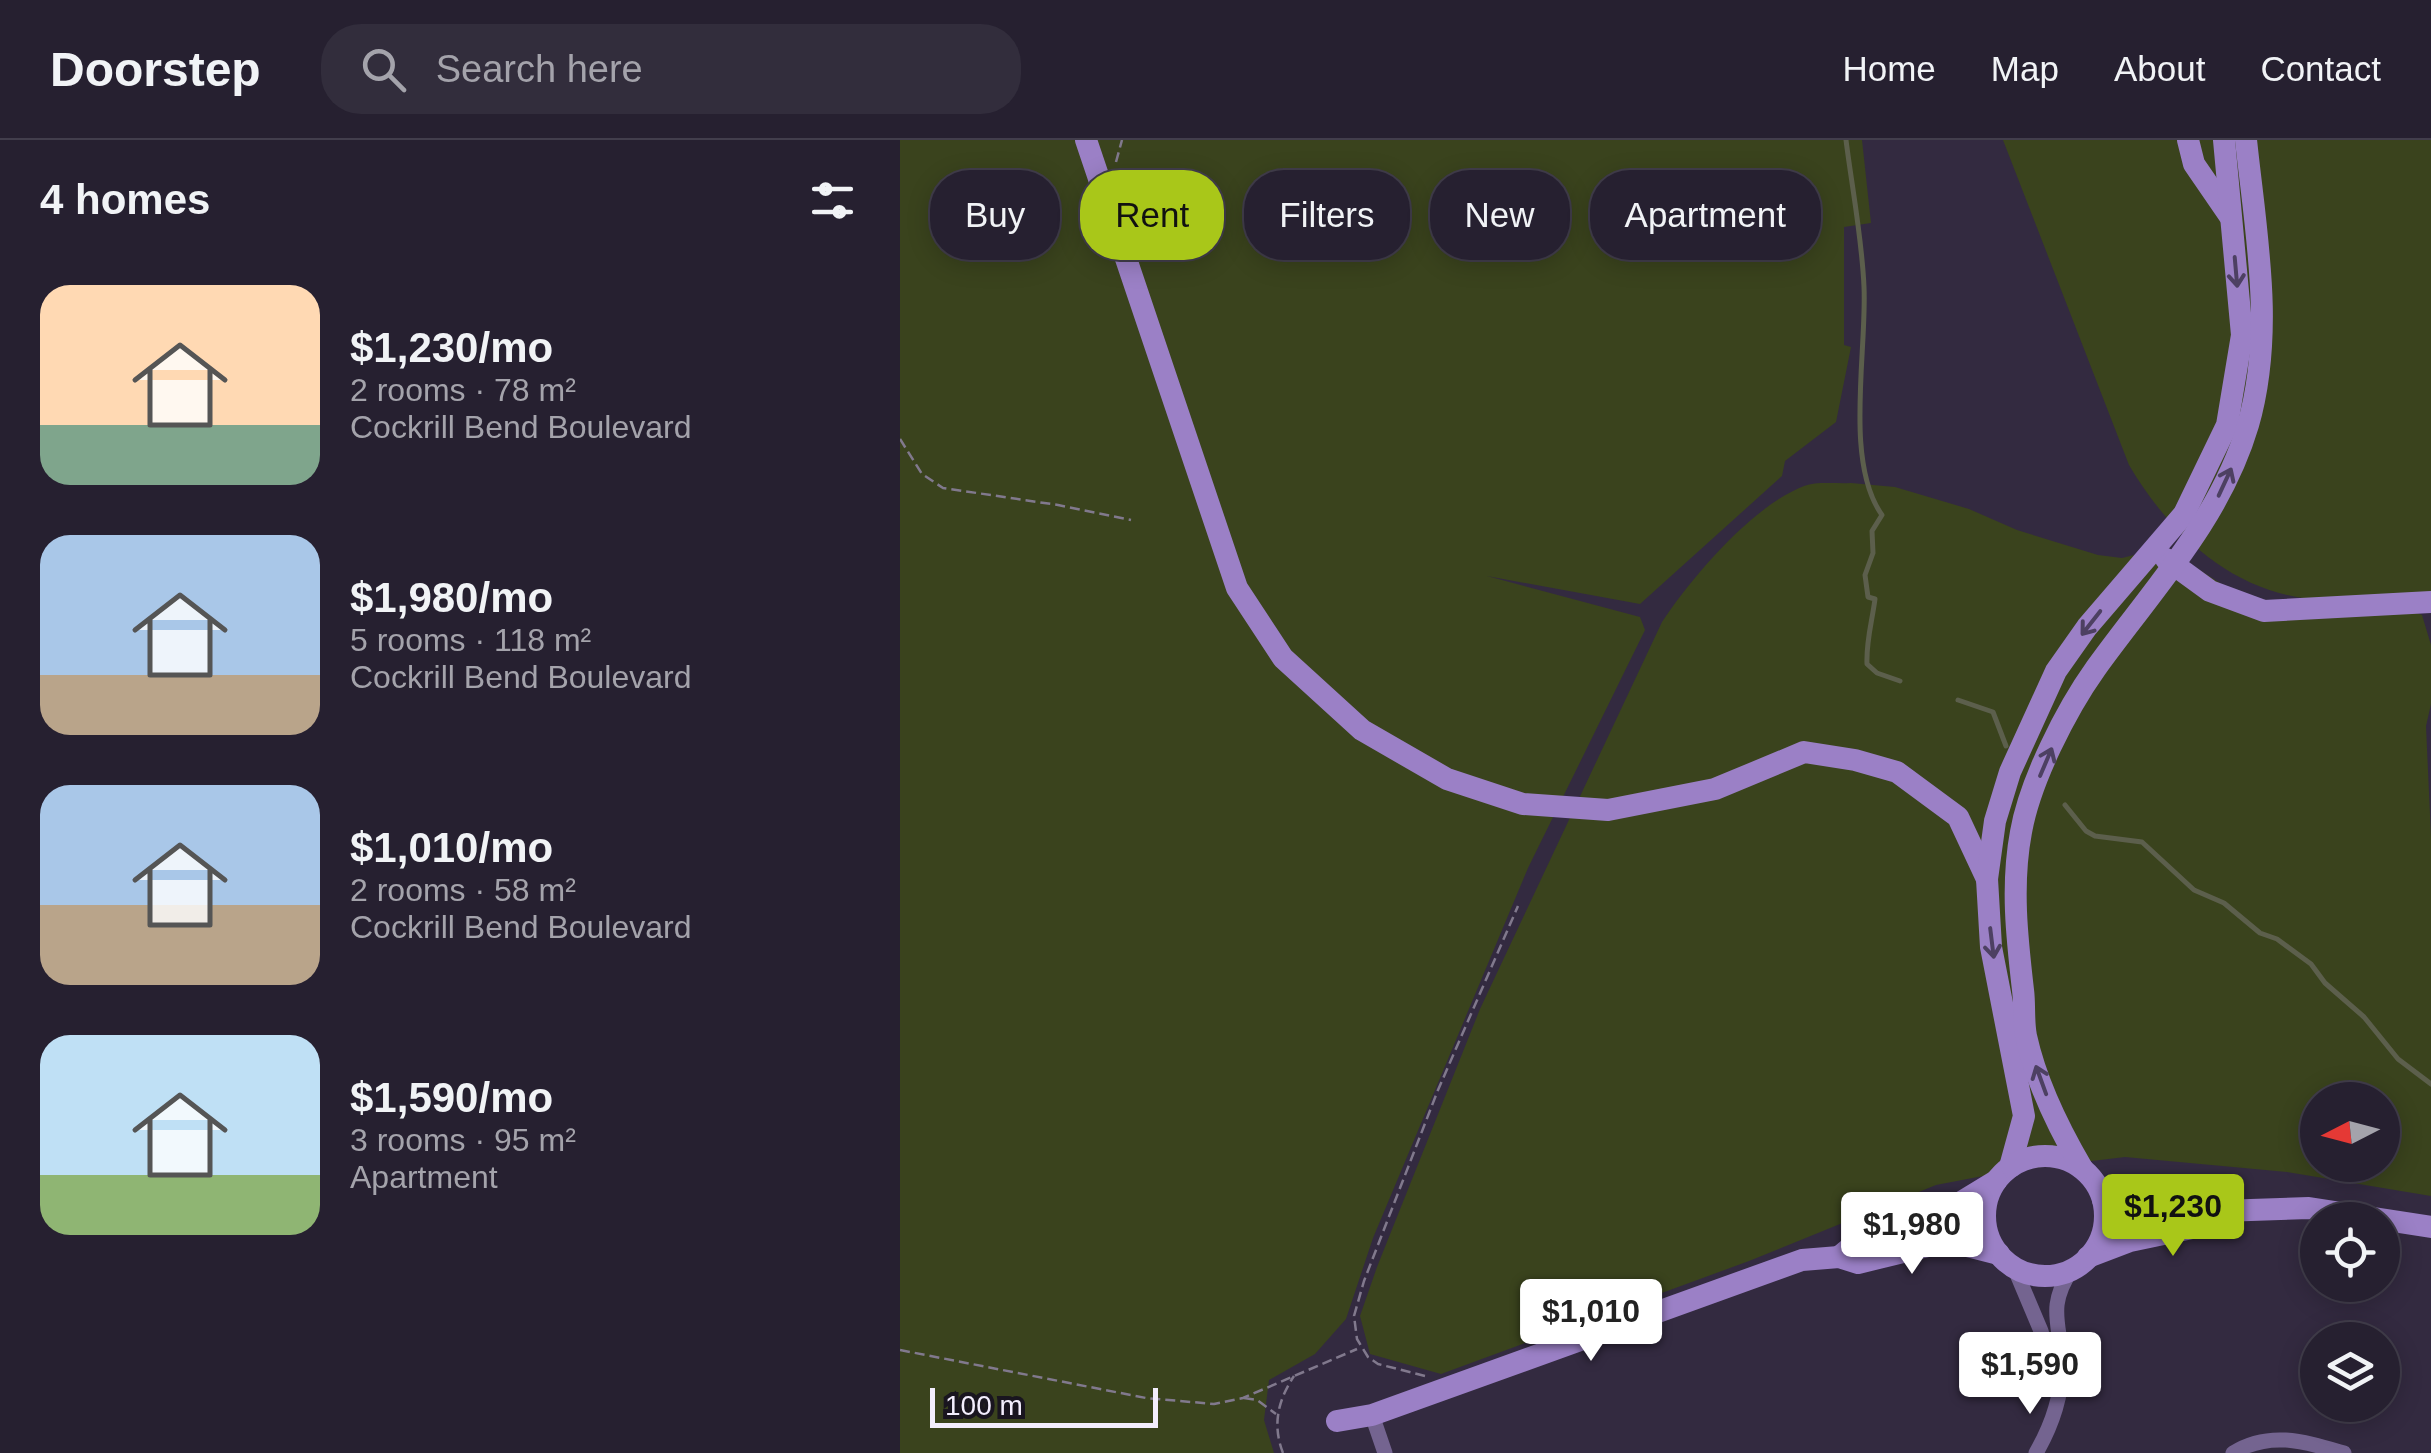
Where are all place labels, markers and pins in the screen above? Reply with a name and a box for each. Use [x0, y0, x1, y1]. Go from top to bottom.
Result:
pin: $1,230 [2092, 1174, 2254, 1259]
pin: $1,980 [1831, 1192, 1993, 1277]
pin: $1,010 [1510, 1279, 1672, 1364]
pin: $1,590 [1949, 1332, 2111, 1417]

